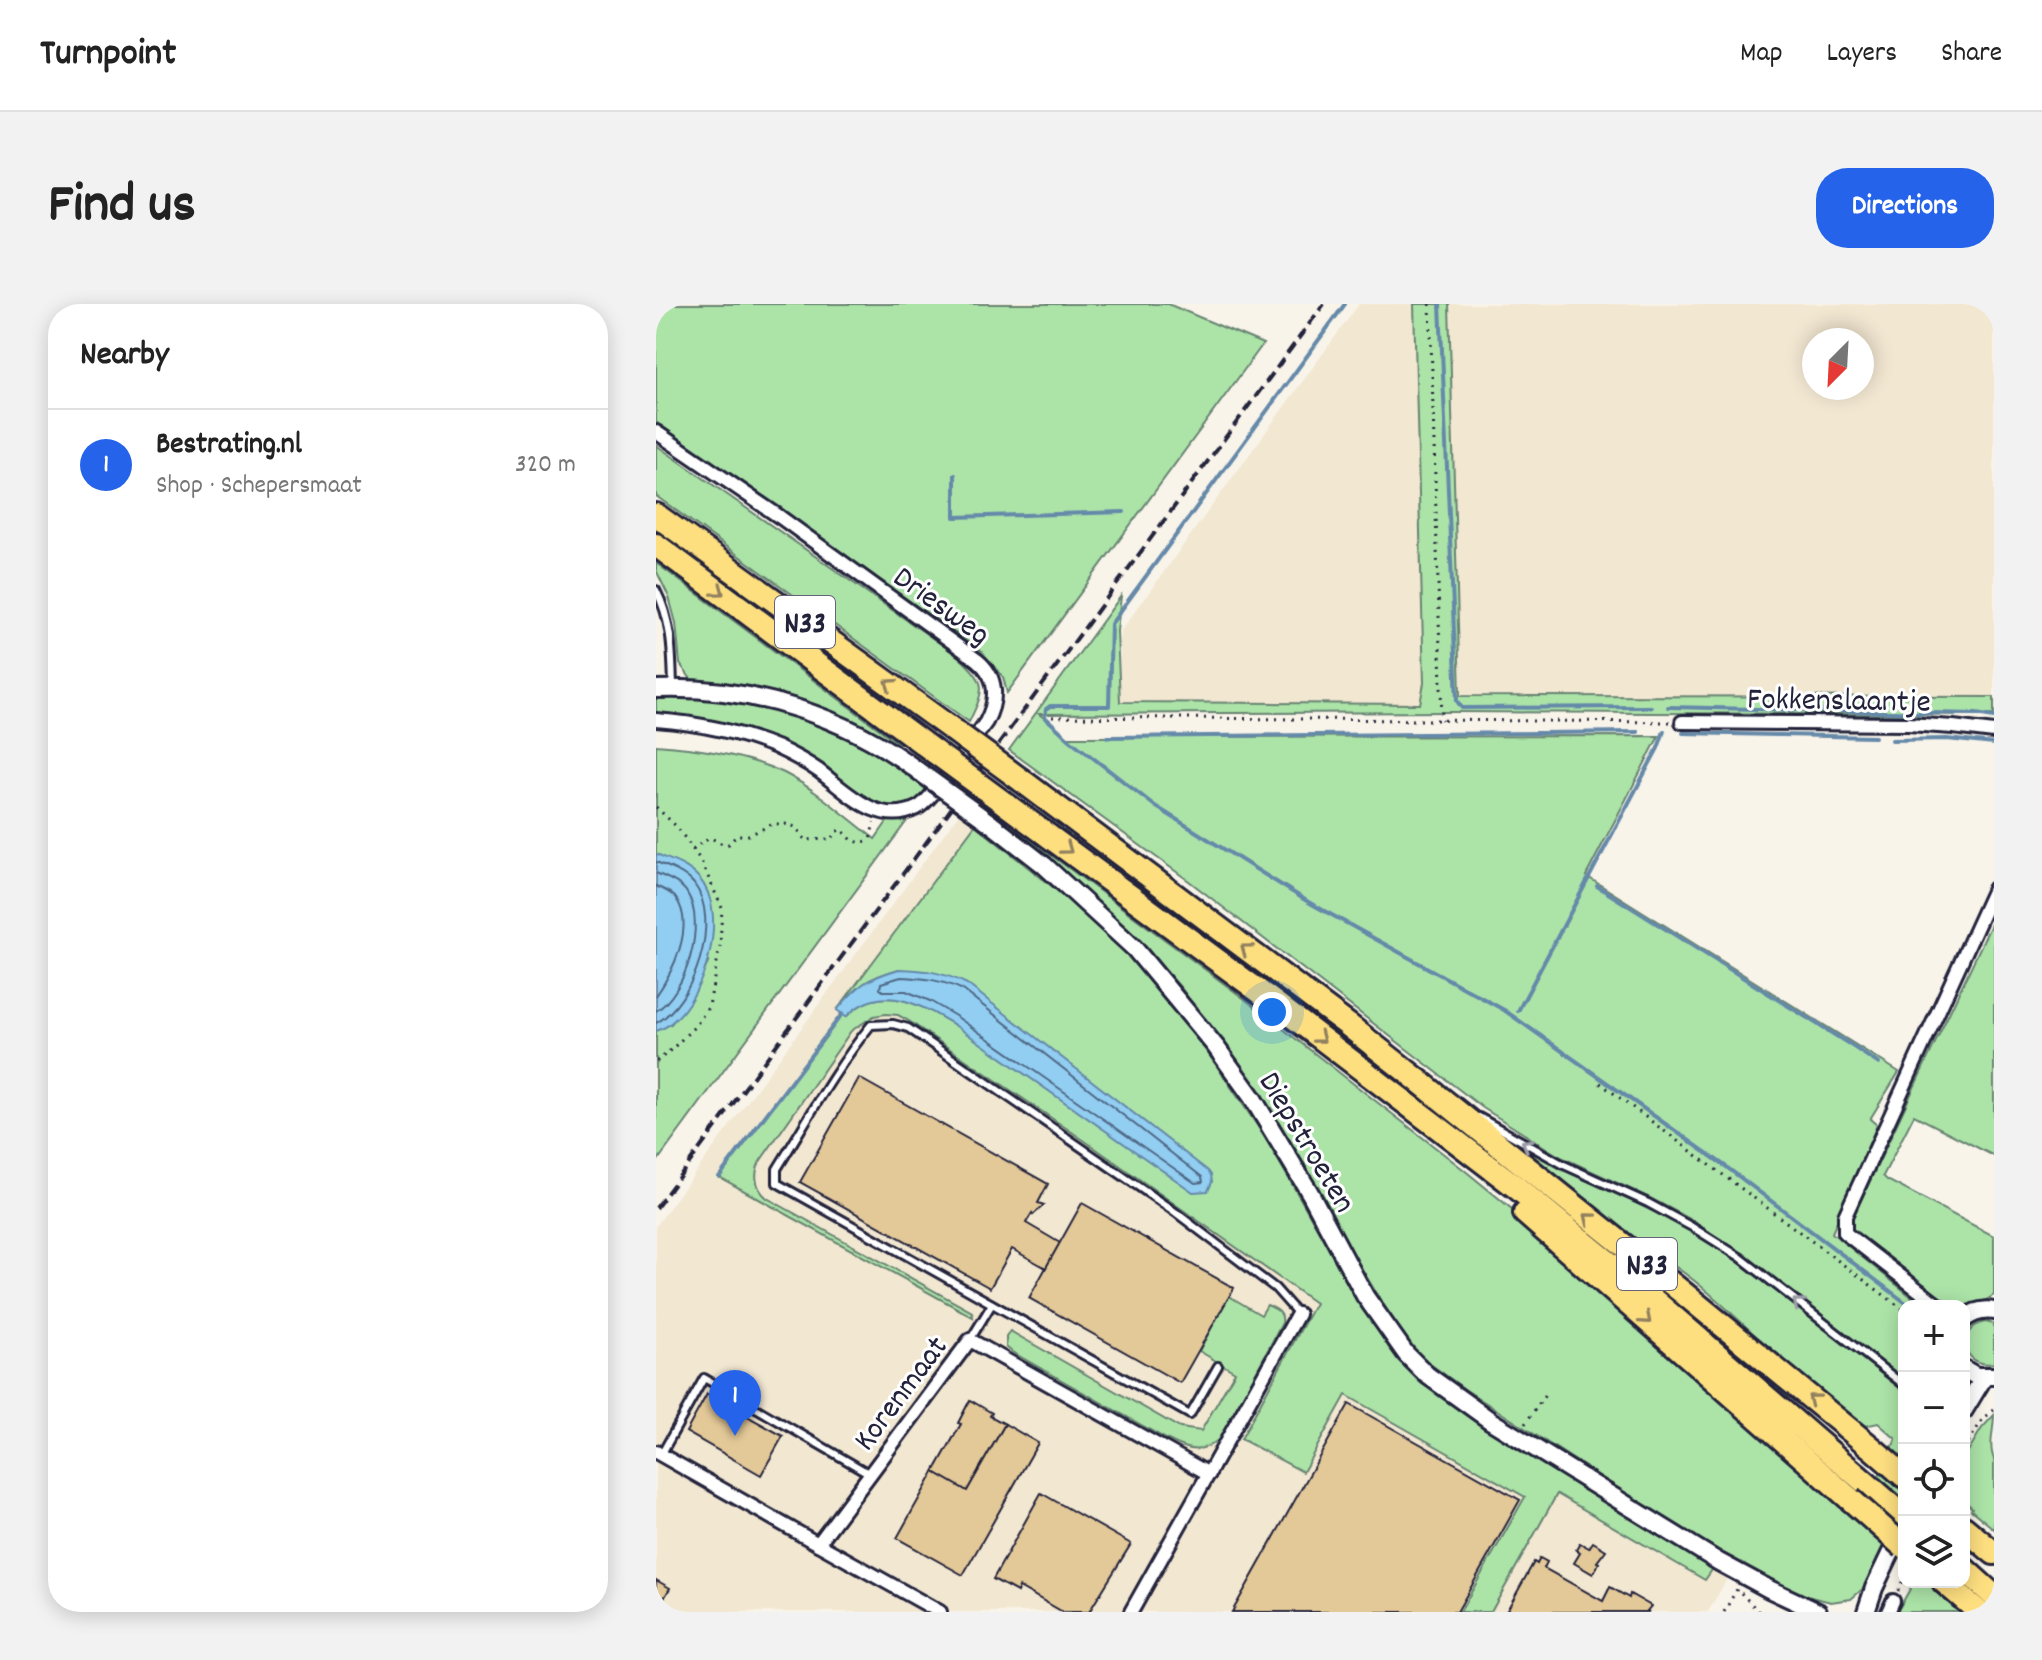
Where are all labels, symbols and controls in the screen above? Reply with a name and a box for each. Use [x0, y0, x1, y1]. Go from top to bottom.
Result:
text: Turnpoint [40, 28, 176, 83]
text: Map [1740, 35, 1783, 75]
text: Layers [1827, 35, 1897, 75]
text: Share [1941, 35, 2002, 75]
text: Find us [48, 168, 196, 248]
button: Directions [1816, 168, 1994, 248]
north arrow [1802, 328, 1874, 400]
text: Nearby [80, 332, 169, 381]
text: Bestrating.nl [156, 425, 302, 468]
text: 1 [103, 447, 109, 484]
text: 320 m [515, 447, 576, 484]
text: Shop · Schepersmaat [156, 468, 362, 505]
street label: Driesweg [882, 557, 998, 659]
one-way arrow [710, 582, 724, 596]
road number: N33 [775, 596, 835, 648]
street label: Fokkenslaantje [1747, 678, 1931, 728]
one-way arrow [884, 679, 899, 694]
one-way arrow [1058, 840, 1073, 854]
one-way arrow [1240, 944, 1255, 959]
your location [1252, 992, 1292, 1032]
one-way arrow [1311, 1029, 1326, 1043]
street label: Diepstroeten [1244, 1064, 1365, 1223]
one-way arrow [1521, 1138, 1535, 1154]
one-way arrow [1584, 1213, 1598, 1228]
road number: N33 [1617, 1238, 1677, 1290]
one-way arrow [1793, 1298, 1807, 1313]
map controls [1898, 1300, 1970, 1588]
button: + [1898, 1300, 1970, 1372]
one-way arrow [1636, 1309, 1651, 1324]
street label: Korenmaat [844, 1328, 962, 1462]
pin: 1 [709, 1370, 761, 1436]
button: − [1898, 1372, 1970, 1444]
one-way arrow [1808, 1394, 1822, 1409]
button: locate [1898, 1444, 1970, 1516]
button: layers [1898, 1516, 1970, 1588]

